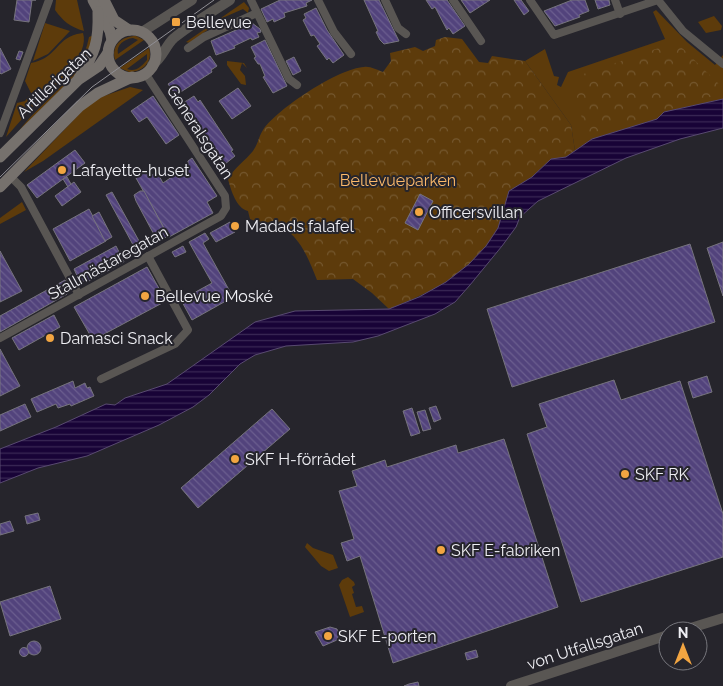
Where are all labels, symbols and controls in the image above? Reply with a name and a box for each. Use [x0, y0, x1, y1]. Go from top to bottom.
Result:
place label: Bellevue [186, 13, 251, 32]
marker: Bellevue [170, 16, 182, 28]
street label: Artillerigatan [13, 44, 95, 122]
street label: Generalsgatan [163, 82, 237, 182]
place label: Lafayette-huset [72, 161, 190, 180]
marker: Lafayette-huset [56, 164, 68, 176]
park label: Bellevueparken [340, 171, 456, 190]
place label: Officersvillan [429, 203, 523, 222]
marker: Officersvillan [413, 206, 425, 218]
place label: Madads falafel [245, 217, 354, 236]
marker: Madads falafel [229, 220, 241, 232]
street label: Stallmästaregatan [45, 222, 171, 304]
place label: Bellevue Moské [155, 287, 273, 306]
marker: Bellevue Moské [139, 290, 151, 302]
place label: Damasci Snack [60, 329, 173, 348]
marker: Damasci Snack [44, 332, 56, 344]
place label: SKF H-förrådet [245, 450, 356, 469]
marker: SKF H-förrådet [229, 453, 241, 465]
place label: SKF RK [635, 465, 690, 484]
marker: SKF RK [619, 468, 631, 480]
place label: SKF E-fabriken [451, 541, 560, 560]
marker: SKF E-fabriken [435, 544, 447, 556]
street label: von Utfallsgatan [525, 618, 645, 674]
north arrow [658, 621, 708, 671]
text: N [678, 625, 688, 641]
place label: SKF E-porten [338, 627, 437, 646]
marker: SKF E-porten [322, 630, 334, 642]

